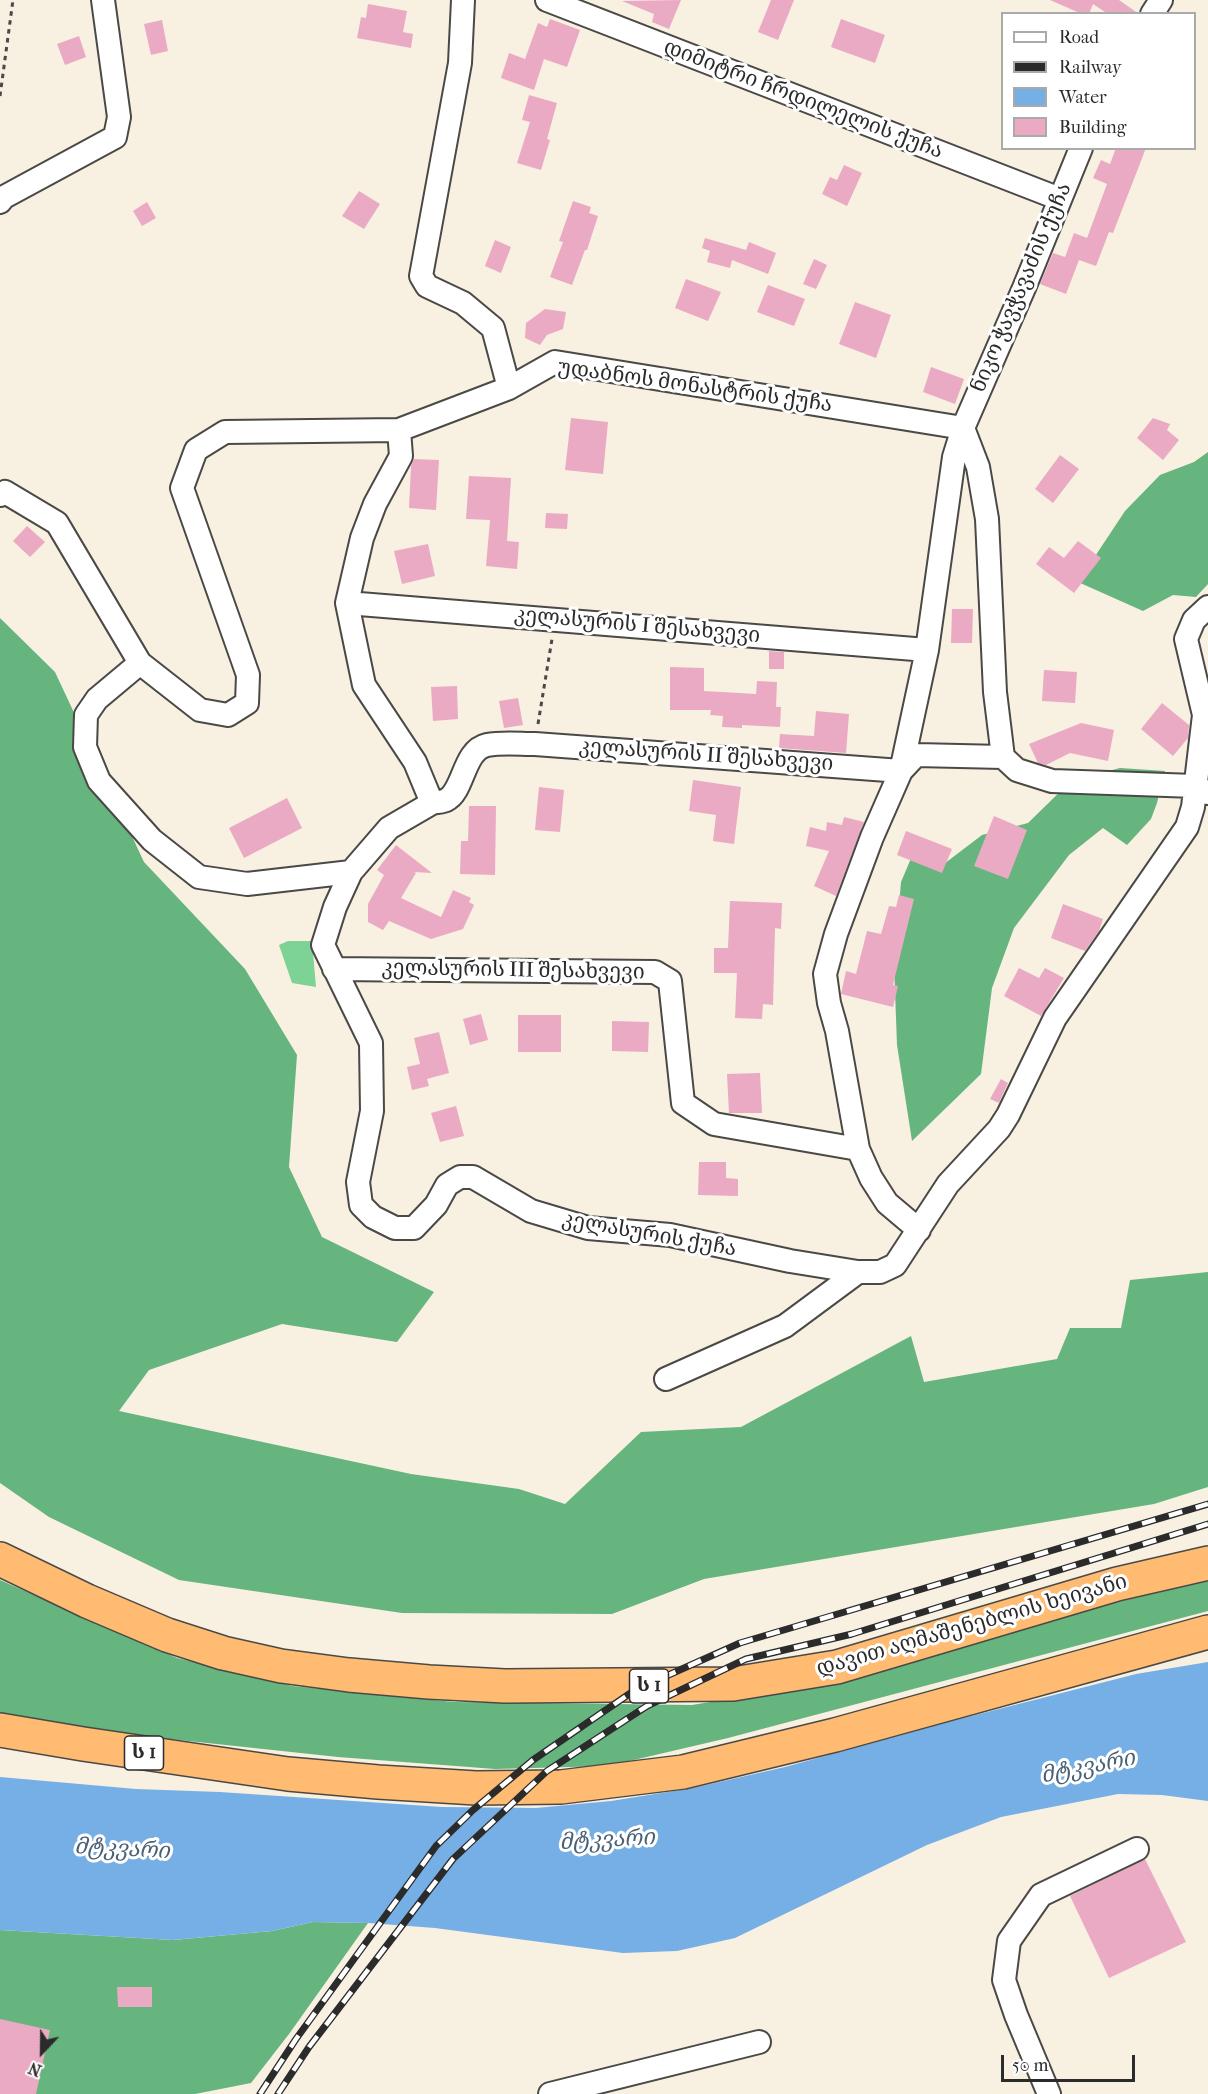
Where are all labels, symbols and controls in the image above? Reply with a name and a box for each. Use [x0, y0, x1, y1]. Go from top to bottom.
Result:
legend [1001, 12, 1196, 150]
text: Road [1059, 27, 1099, 48]
street label: დიმიტრი ჩრდილელის ქუჩა [660, 35, 946, 165]
text: Railway [1059, 57, 1122, 78]
text: Water [1059, 87, 1107, 108]
text: Building [1059, 117, 1126, 138]
street label: ნიკო ჭავჭავაძის ქუჩა [966, 179, 1078, 397]
street label: უდაბნოს მონასტრის ქუჩა [556, 355, 834, 419]
street label: კელასურის I შესახვევი [513, 603, 761, 649]
street label: კელასურის II შესახვევი [578, 735, 834, 777]
street label: კელასურის III შესახვევი [381, 956, 645, 986]
street label: კელასურის ქუჩა [560, 1207, 738, 1263]
street label: დავით აღმაშენებლის ხეივანი [814, 1570, 1130, 1682]
road number: ს 1 [630, 1669, 668, 1703]
road number: ს 1 [124, 1736, 164, 1770]
water label: მტკვარი [1039, 1746, 1137, 1790]
water label: მტკვარი [559, 1825, 655, 1857]
water label: მტკვარი [74, 1834, 170, 1866]
north arrow [12, 2022, 72, 2082]
scale bar [1004, 2043, 1138, 2081]
text: 50 m [1012, 2055, 1048, 2076]
text: N [26, 2058, 44, 2080]

